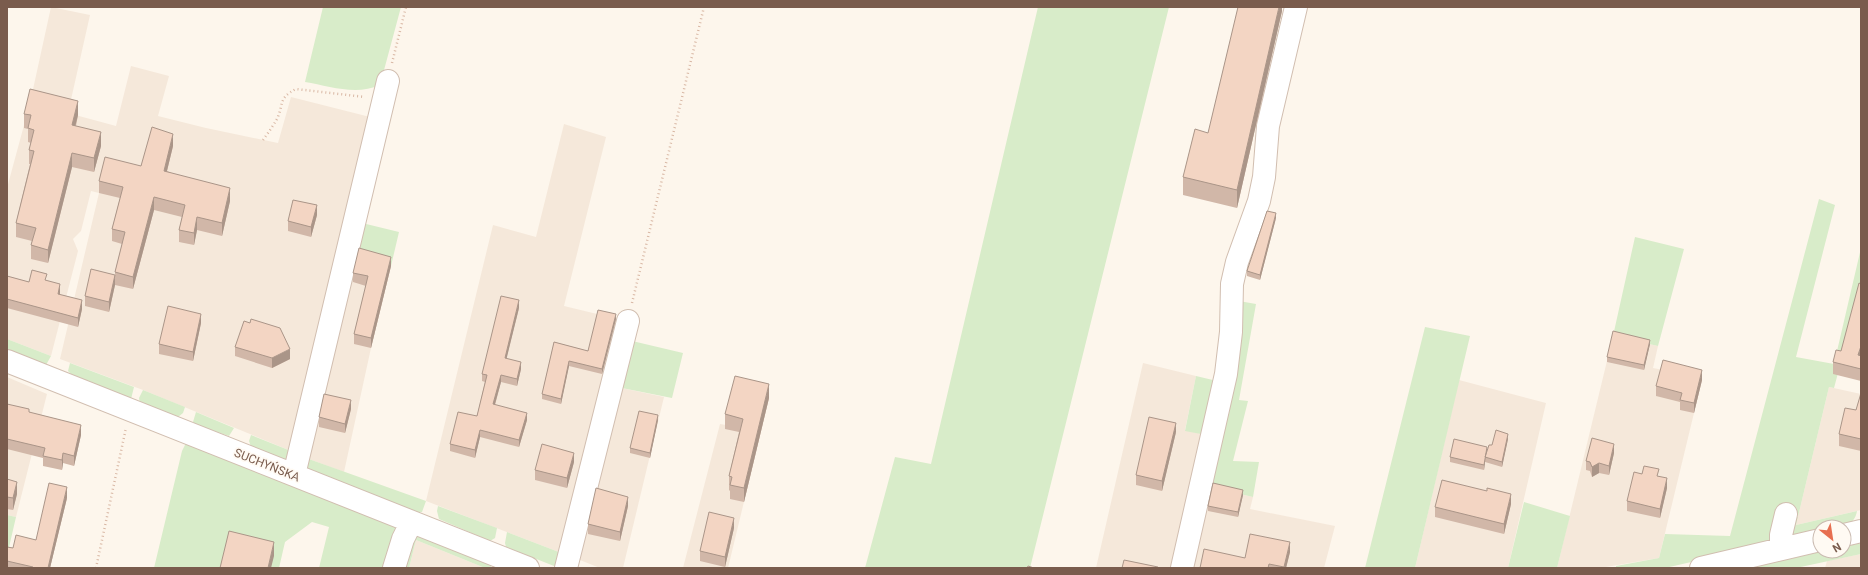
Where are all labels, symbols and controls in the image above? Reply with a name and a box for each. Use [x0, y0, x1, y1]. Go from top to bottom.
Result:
street label: SUCHYŃSKA [232, 445, 302, 485]
north arrow [1812, 519, 1852, 559]
text: N [1830, 540, 1843, 555]

